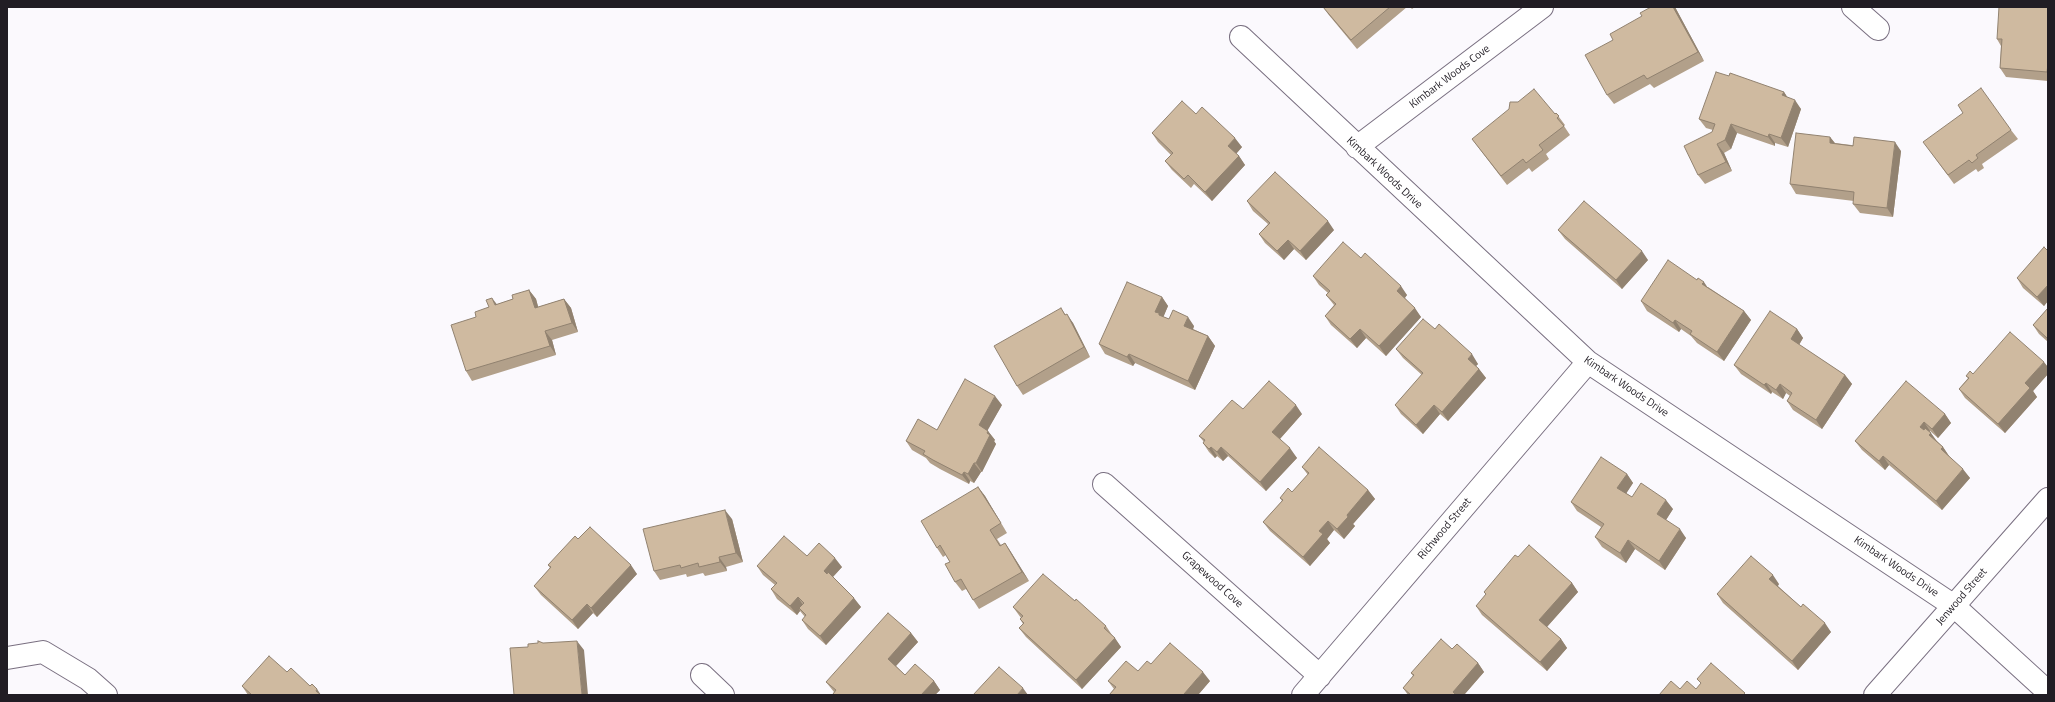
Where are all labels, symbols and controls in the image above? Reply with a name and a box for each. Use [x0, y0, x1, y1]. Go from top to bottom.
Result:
street label: Kimbark Woods Cove [1407, 42, 1493, 112]
street label: Kimbark Woods Drive [1343, 134, 1425, 212]
street label: Kimbark Woods Drive [1581, 354, 1671, 420]
street label: Richwood Street [1415, 496, 1475, 562]
street label: Kimbark Woods Drive [1851, 534, 1941, 600]
street label: Grapewood Cove [1179, 549, 1245, 611]
street label: Jenwood Street [1934, 566, 1990, 628]

